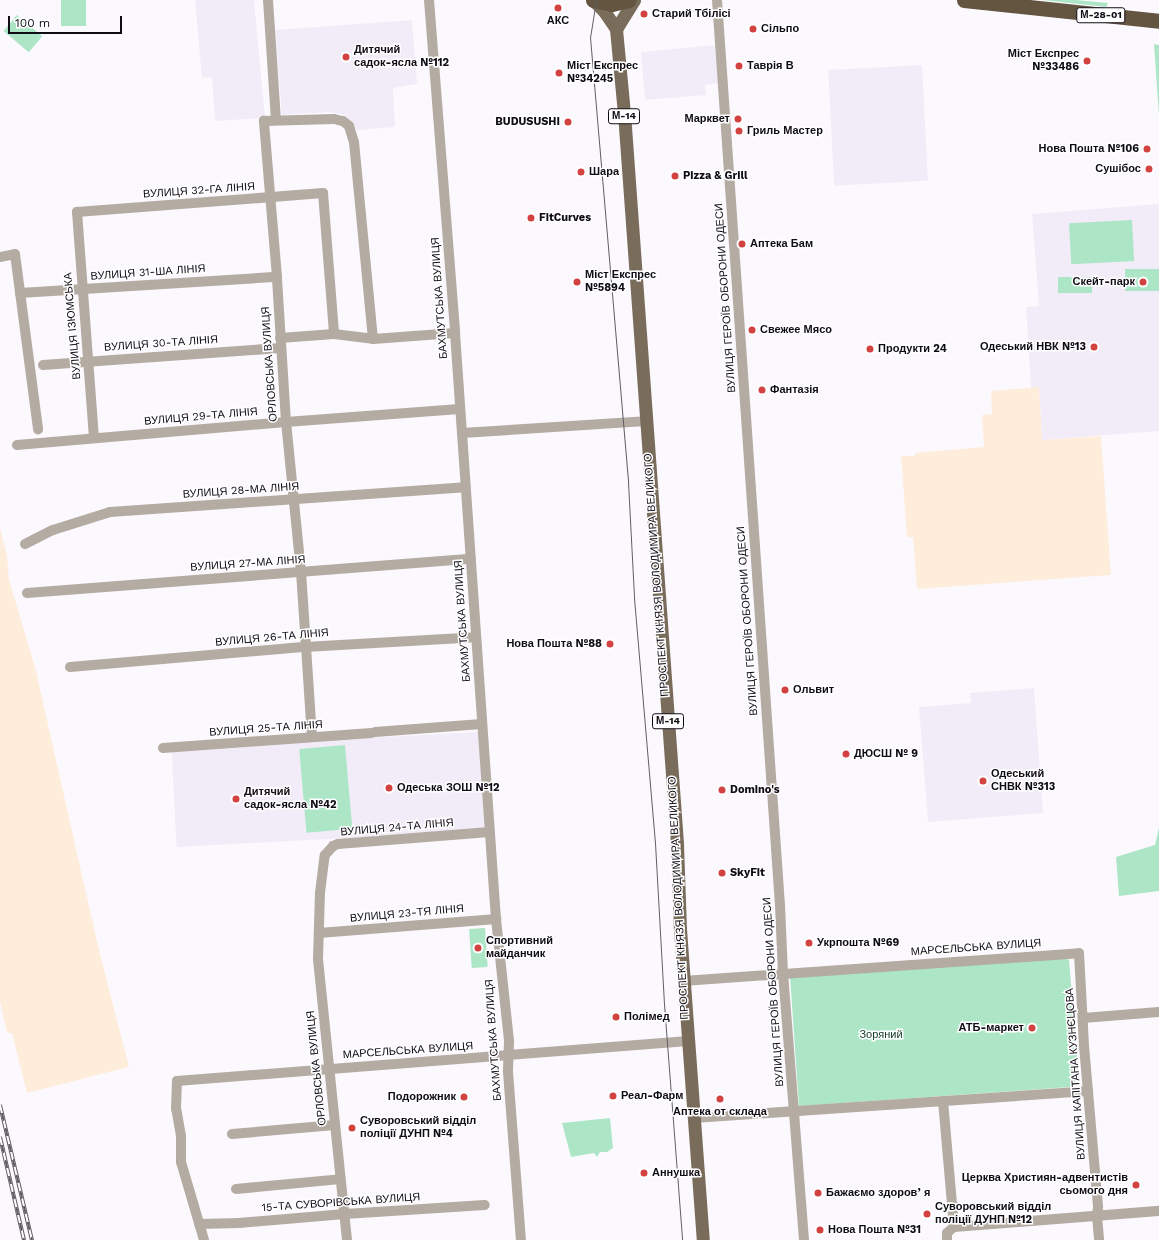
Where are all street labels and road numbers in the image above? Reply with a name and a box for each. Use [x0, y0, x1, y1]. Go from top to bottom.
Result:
road number: М-28-01 [1076, 7, 1126, 23]
road number: М-14 [608, 108, 640, 124]
street label: ВУЛИЦЯ 32-ГА ЛІНІЯ [143, 180, 255, 202]
street label: ВУЛИЦЯ ГЕРОЇВ ОБОРОНИ ОДЕСИ [713, 203, 739, 393]
street label: БАХМУТСЬКА ВУЛИЦЯ [429, 237, 451, 359]
street label: ВУЛИЦЯ 31-ША ЛІНІЯ [90, 262, 206, 284]
street label: ВУЛИЦЯ ІЗЮМСЬКА [62, 272, 84, 380]
street label: ОРЛОВСЬКА ВУЛИЦЯ [259, 306, 281, 422]
street label: ВУЛИЦЯ 30-ТА ЛІНІЯ [104, 333, 218, 355]
street label: ВУЛИЦЯ 29-ТА ЛІНІЯ [144, 405, 258, 429]
street label: ПРОСПЕКТ КНЯЗЯ ВОЛОДИМИРА ВЕЛИКОГО [642, 453, 672, 697]
street label: ВУЛИЦЯ 28-МА ЛІНІЯ [182, 480, 300, 502]
street label: ВУЛИЦЯ ГЕРОЇВ ОБОРОНИ ОДЕСИ [735, 526, 761, 716]
street label: ВУЛИЦЯ 27-МА ЛІНІЯ [190, 553, 306, 575]
street label: БАХМУТСЬКА ВУЛИЦЯ [452, 560, 474, 682]
street label: ВУЛИЦЯ 26-ТА ЛІНІЯ [215, 626, 329, 650]
road number: М-14 [652, 713, 684, 729]
street label: ВУЛИЦЯ 25-ТА ЛІНІЯ [209, 718, 323, 740]
street label: ПРОСПЕКТ КНЯЗЯ ВОЛОДИМИРА ВЕЛИКОГО [666, 776, 692, 1020]
street label: ВУЛИЦЯ 24-ТА ЛІНІЯ [340, 816, 454, 840]
street label: ВУЛИЦЯ ГЕРОЇВ ОБОРОНИ ОДЕСИ [761, 897, 787, 1087]
street label: ВУЛИЦЯ 23-ТЯ ЛІНІЯ [349, 902, 465, 926]
street label: МАРСЕЛЬСЬКА ВУЛИЦЯ [910, 937, 1042, 959]
street label: БАХМУТСЬКА ВУЛИЦЯ [483, 979, 505, 1101]
street label: ВУЛИЦЯ КАПІТАНА КУЗНЄЦОВА [1063, 988, 1089, 1160]
street label: ОРЛОВСЬКА ВУЛИЦЯ [304, 1010, 330, 1126]
street label: МАРСЕЛЬСЬКА ВУЛИЦЯ [342, 1040, 474, 1062]
street label: 15-ТА СУВОРІВСЬКА ВУЛИЦЯ [261, 1191, 421, 1215]

